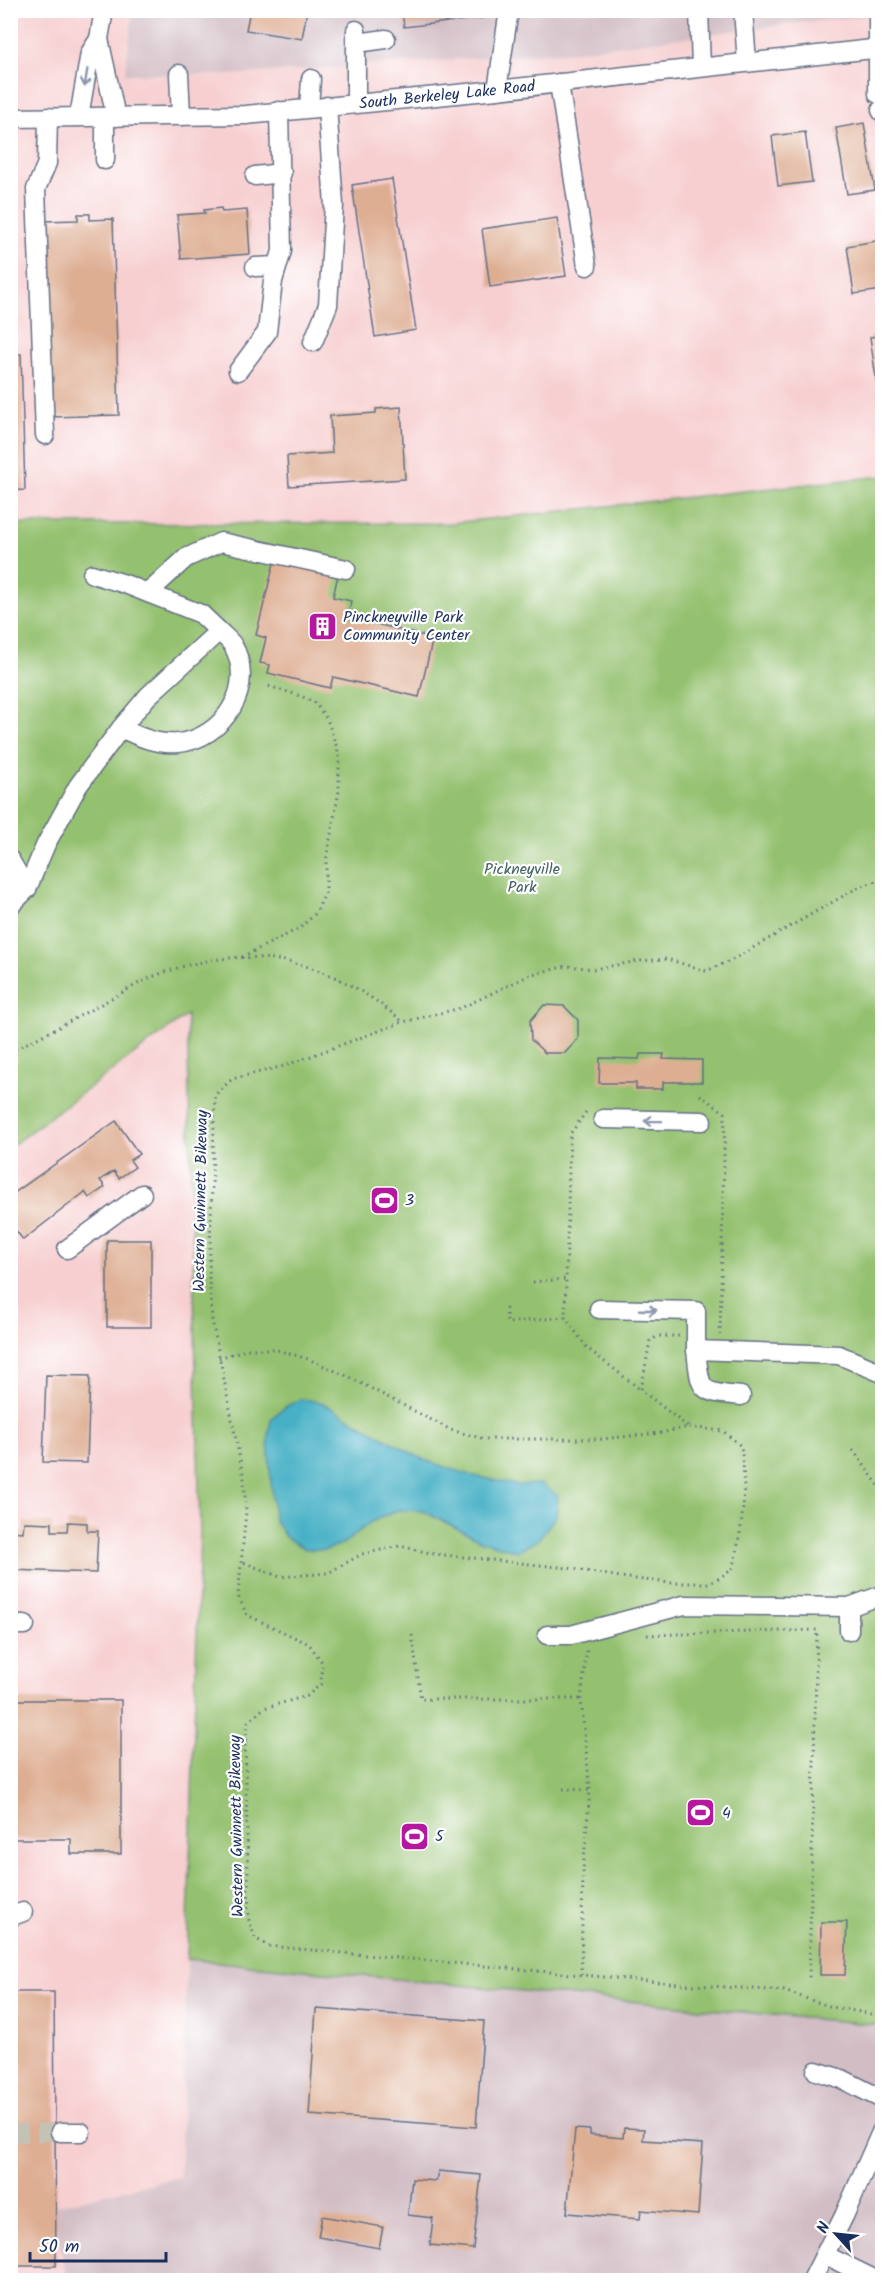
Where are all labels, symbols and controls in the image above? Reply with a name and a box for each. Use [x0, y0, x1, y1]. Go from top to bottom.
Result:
one-way arrow [81, 68, 92, 87]
street label: South Berkeley Lake Road [358, 73, 537, 116]
place label: Pinckneyville Park Community Center [343, 605, 471, 648]
building icon: Pinckneyville Park Community Center [306, 610, 338, 642]
park label: Pickneyville Park [484, 857, 560, 900]
street label: Western Gwinnett Bikeway [187, 1109, 215, 1292]
one-way arrow [643, 1115, 663, 1126]
sports icon: 3 [368, 1184, 400, 1216]
place label: 3 [405, 1188, 414, 1213]
one-way arrow [637, 1304, 657, 1316]
street label: Western Gwinnett Bikeway [223, 1734, 251, 1917]
sports icon: 4 [685, 1797, 717, 1829]
place label: 4 [722, 1801, 731, 1826]
sports icon: 5 [398, 1820, 430, 1852]
place label: 5 [435, 1824, 445, 1849]
north arrow [806, 2204, 866, 2264]
text: N [811, 2218, 837, 2238]
scale bar [30, 2225, 166, 2263]
text: 50 m [39, 2233, 79, 2262]

